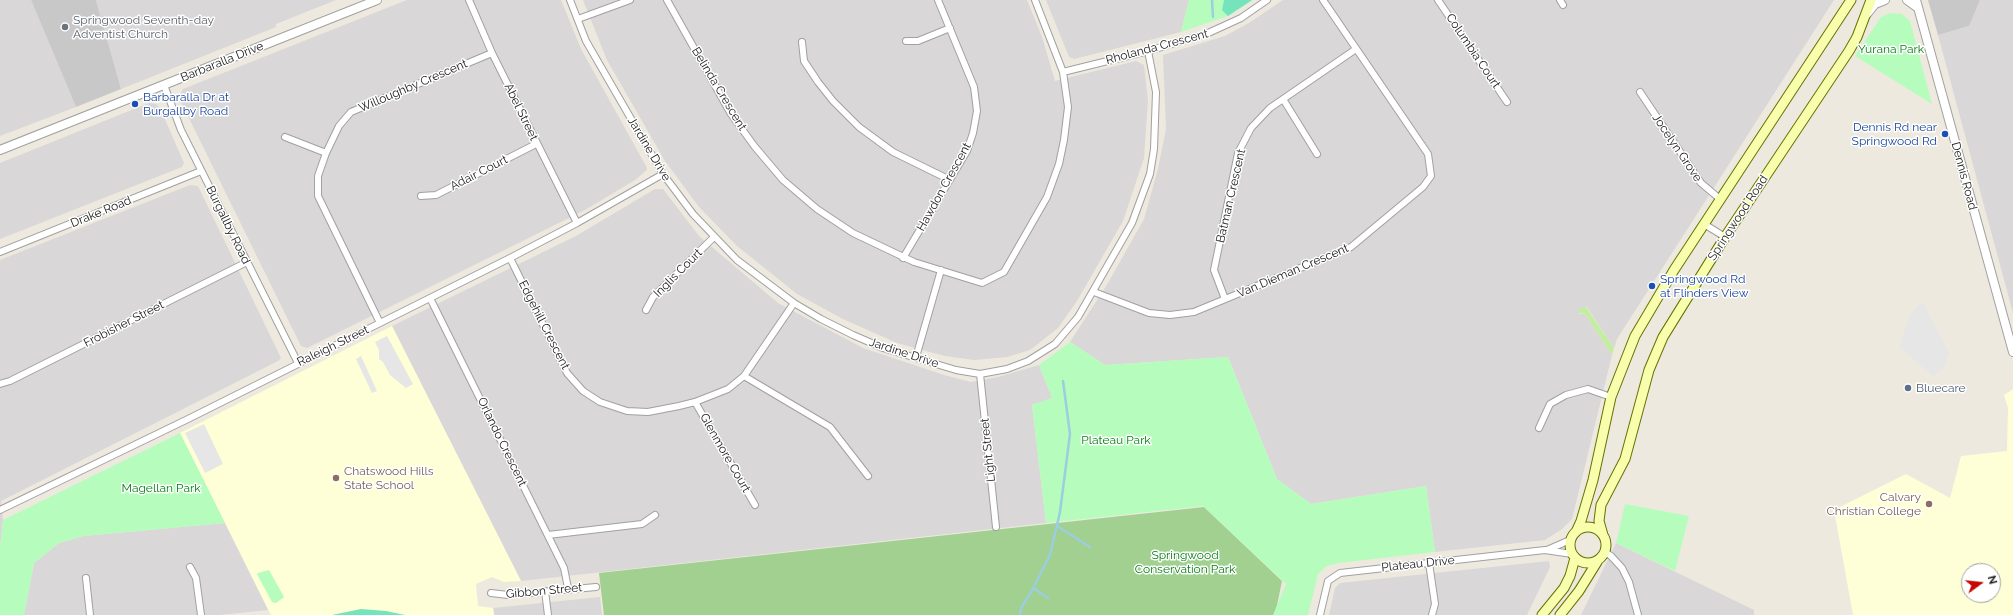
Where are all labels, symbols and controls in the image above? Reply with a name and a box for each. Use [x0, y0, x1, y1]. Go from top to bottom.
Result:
street label: Columbia Court [1443, 11, 1503, 91]
place label: Springwood Seventh-day Adventist Church [73, 13, 214, 41]
marker: Springwood Seventh-day Adventist Church [60, 22, 70, 32]
street label: Rholanda Crescent [1104, 26, 1210, 68]
street label: Barbaralla Drive [178, 39, 266, 85]
park label: Yurana Park [1858, 42, 1924, 56]
street label: Belinda Crescent [688, 45, 750, 133]
street label: Willoughby Crescent [356, 57, 470, 115]
street label: Abel Street [501, 81, 541, 143]
place label: Barbaralla Dr at Burgallby Road [143, 90, 229, 118]
marker: Barbaralla Dr at Burgallby Road [130, 99, 140, 109]
street label: Jocelyn Grove [1649, 111, 1705, 185]
street label: Jardine Drive [624, 114, 674, 184]
place label: Dennis Rd near Springwood Rd [1852, 120, 1937, 148]
marker: Dennis Rd near Springwood Rd [1940, 129, 1950, 139]
street label: Hawdon Crescent [914, 140, 974, 234]
street label: Dennis Road [1948, 140, 1980, 212]
street label: Batman Crescent [1213, 148, 1249, 244]
street label: Adair Court [448, 152, 510, 194]
street label: Springwood Road [1705, 173, 1771, 263]
street label: Burgallby Road [203, 184, 253, 266]
street label: Drake Road [69, 193, 133, 231]
street label: Van Dieman Crescent [1235, 241, 1351, 301]
street label: Inglis Court [651, 246, 705, 300]
place label: Springwood Rd at Flinders View [1660, 272, 1748, 300]
street label: Edgehill Crescent [515, 278, 573, 372]
marker: Springwood Rd at Flinders View [1647, 281, 1657, 291]
street label: Frobisher Street [81, 298, 167, 350]
street label: Raleigh Street [295, 322, 371, 370]
street label: Jardine Drive [868, 335, 940, 371]
place label: Bluecare [1916, 381, 1966, 395]
marker: Bluecare [1903, 383, 1913, 393]
street label: Orlando Crescent [474, 395, 530, 489]
street label: Glenmore Court [697, 411, 753, 495]
street label: Light Street [977, 417, 999, 483]
park label: Plateau Park [1081, 433, 1151, 447]
place label: Chatswood Hills State School [344, 464, 434, 492]
marker: Chatswood Hills State School [331, 473, 341, 483]
park label: Magellan Park [121, 481, 201, 495]
place label: Calvary Christian College [1827, 490, 1921, 518]
marker: Calvary Christian College [1924, 499, 1934, 509]
park label: Springwood Conservation Park [1135, 548, 1235, 576]
street label: Plateau Drive [1381, 553, 1455, 575]
north arrow [1961, 563, 2001, 603]
text: N [1985, 574, 1999, 586]
street label: Gibbon Street [505, 580, 583, 602]

